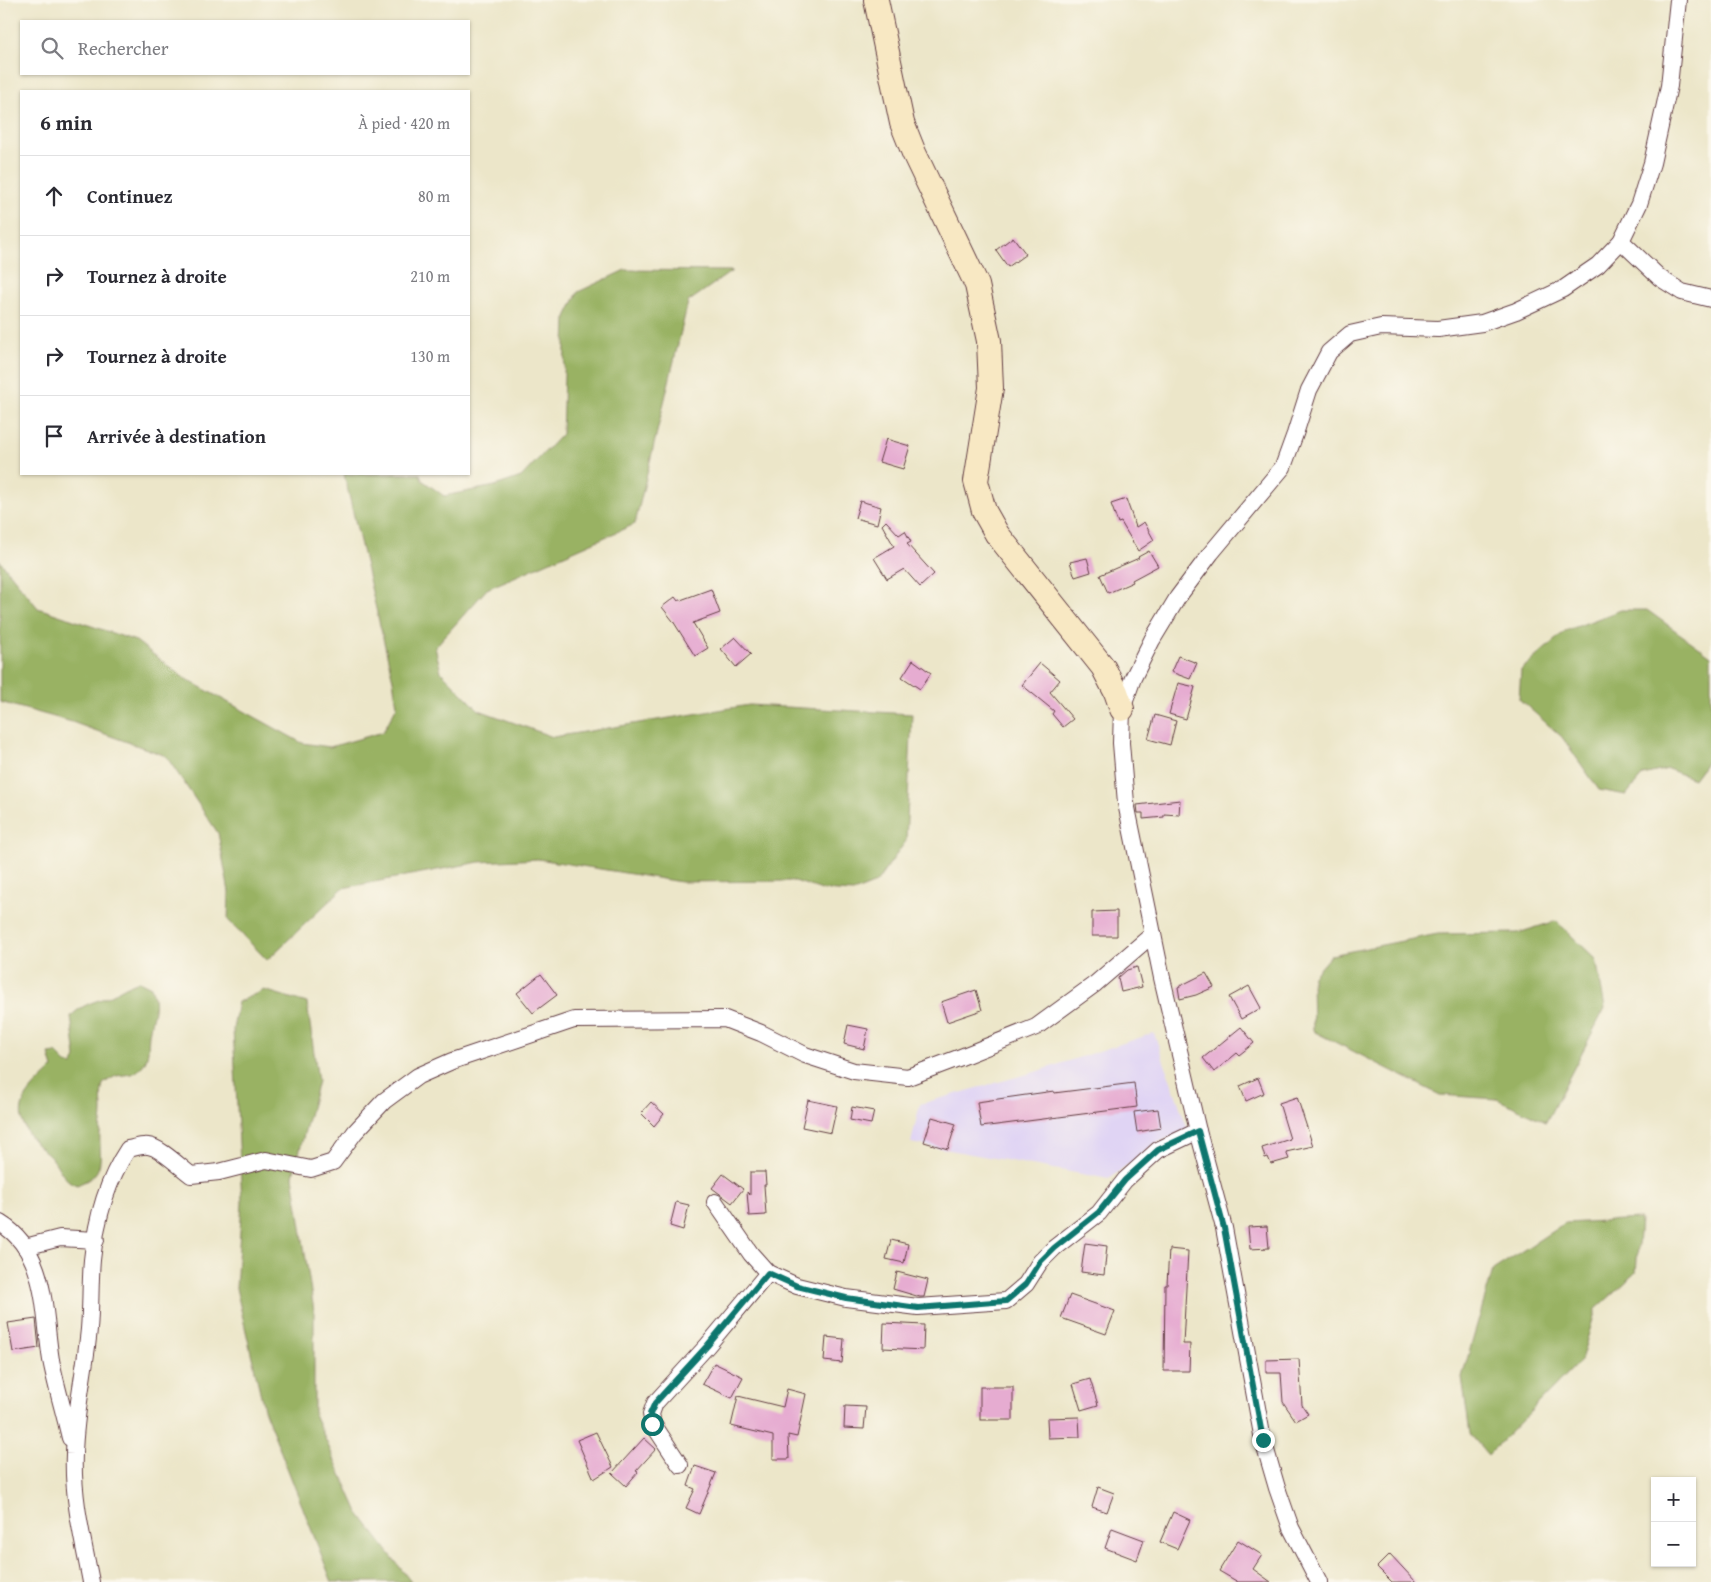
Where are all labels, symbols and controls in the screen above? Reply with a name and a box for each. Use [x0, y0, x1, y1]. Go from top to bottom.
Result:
search box [20, 20, 470, 75]
icon: search [38, 34, 66, 62]
text: Rechercher [78, 34, 169, 62]
text: 6 min [40, 107, 92, 138]
text: À pied · 420 m [358, 111, 450, 135]
icon: ahead [40, 182, 68, 210]
text: Continuez [87, 182, 173, 210]
text: 80 m [418, 184, 450, 208]
icon: right [40, 262, 68, 290]
text: Tournez à droite [87, 262, 227, 290]
text: 210 m [410, 264, 450, 288]
icon: right [40, 342, 68, 370]
text: Tournez à droite [87, 342, 227, 370]
text: 130 m [410, 344, 450, 368]
icon: arrive [40, 422, 68, 450]
text: Arrivée à destination [87, 422, 266, 450]
route start [641, 1413, 664, 1436]
route end [1252, 1429, 1275, 1452]
map controls [1651, 1477, 1696, 1567]
button: + [1651, 1477, 1696, 1522]
button: − [1651, 1522, 1696, 1567]

